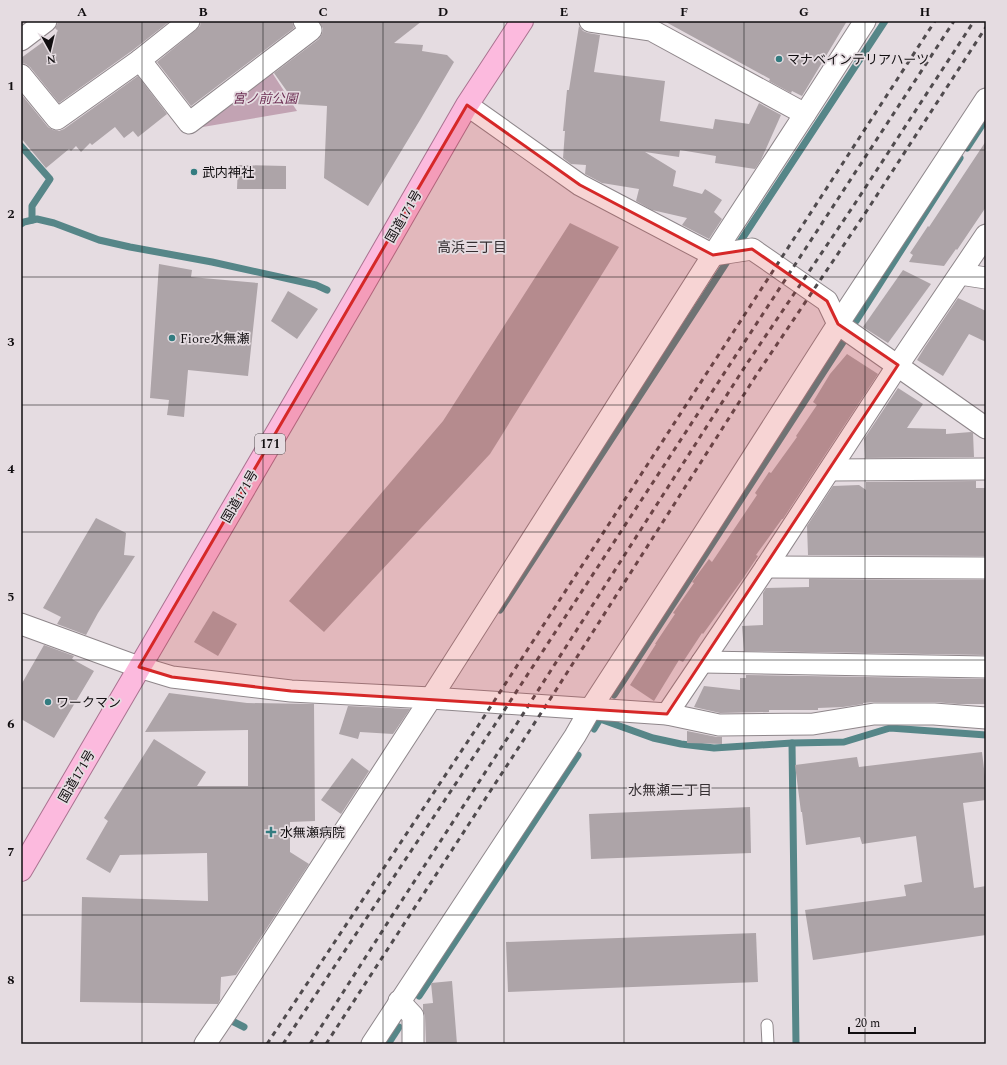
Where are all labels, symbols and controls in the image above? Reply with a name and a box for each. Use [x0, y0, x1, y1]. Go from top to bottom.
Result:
text: A [77, 2, 87, 22]
text: B [198, 2, 208, 22]
text: C [318, 2, 328, 22]
text: D [438, 2, 448, 22]
text: E [560, 2, 569, 22]
text: F [680, 2, 688, 22]
text: G [799, 2, 809, 22]
text: H [920, 2, 931, 22]
north arrow [30, 30, 70, 70]
text: N [46, 50, 57, 68]
place label: マナベインテリアハーツ [787, 50, 929, 70]
marker: マナベインテリアハーツ [774, 54, 784, 64]
text: 1 [7, 76, 15, 96]
park label: 宮ノ前公園 [232, 89, 299, 109]
place label: 武内神社 [202, 163, 254, 183]
marker: 武内神社 [189, 167, 199, 177]
street label: 国道171号 [381, 186, 427, 247]
text: 2 [7, 204, 15, 224]
district label: 高浜三丁目 [437, 237, 507, 258]
place label: Fiore水無瀬 [180, 329, 249, 349]
text: 3 [7, 332, 15, 352]
marker: Fiore水無瀬 [167, 333, 177, 343]
road number: 171 [255, 434, 285, 454]
text: 4 [7, 459, 15, 479]
street label: 国道171号 [217, 466, 263, 527]
text: 5 [7, 587, 15, 607]
place label: ワークマン [56, 693, 121, 713]
marker: ワークマン [43, 697, 53, 707]
text: 6 [7, 714, 15, 734]
street label: 国道171号 [54, 746, 100, 807]
district label: 水無瀬二丁目 [628, 780, 712, 801]
place label: 水無瀬病院 [280, 823, 345, 843]
marker: 水無瀬病院 [265, 826, 277, 838]
text: 7 [7, 842, 15, 862]
text: 8 [7, 970, 15, 990]
scale bar [849, 1009, 915, 1035]
text: 20 m [855, 1014, 880, 1033]

